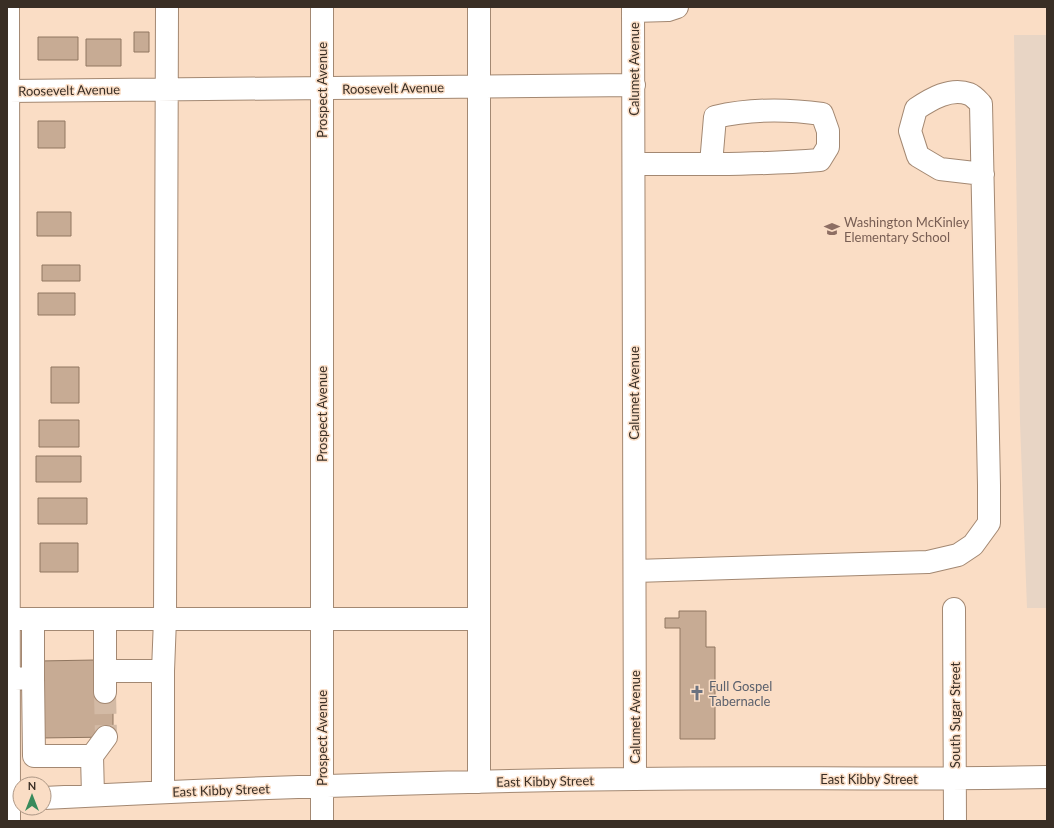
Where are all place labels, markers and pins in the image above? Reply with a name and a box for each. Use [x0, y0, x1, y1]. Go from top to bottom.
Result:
place label: Washington McKinley Elementary School [844, 214, 970, 245]
school or university icon: Washington McKinley Elementary School [823, 220, 841, 238]
place label: Full Gospel Tabernacle [709, 678, 772, 709]
church icon: Full Gospel Tabernacle [688, 684, 706, 702]

